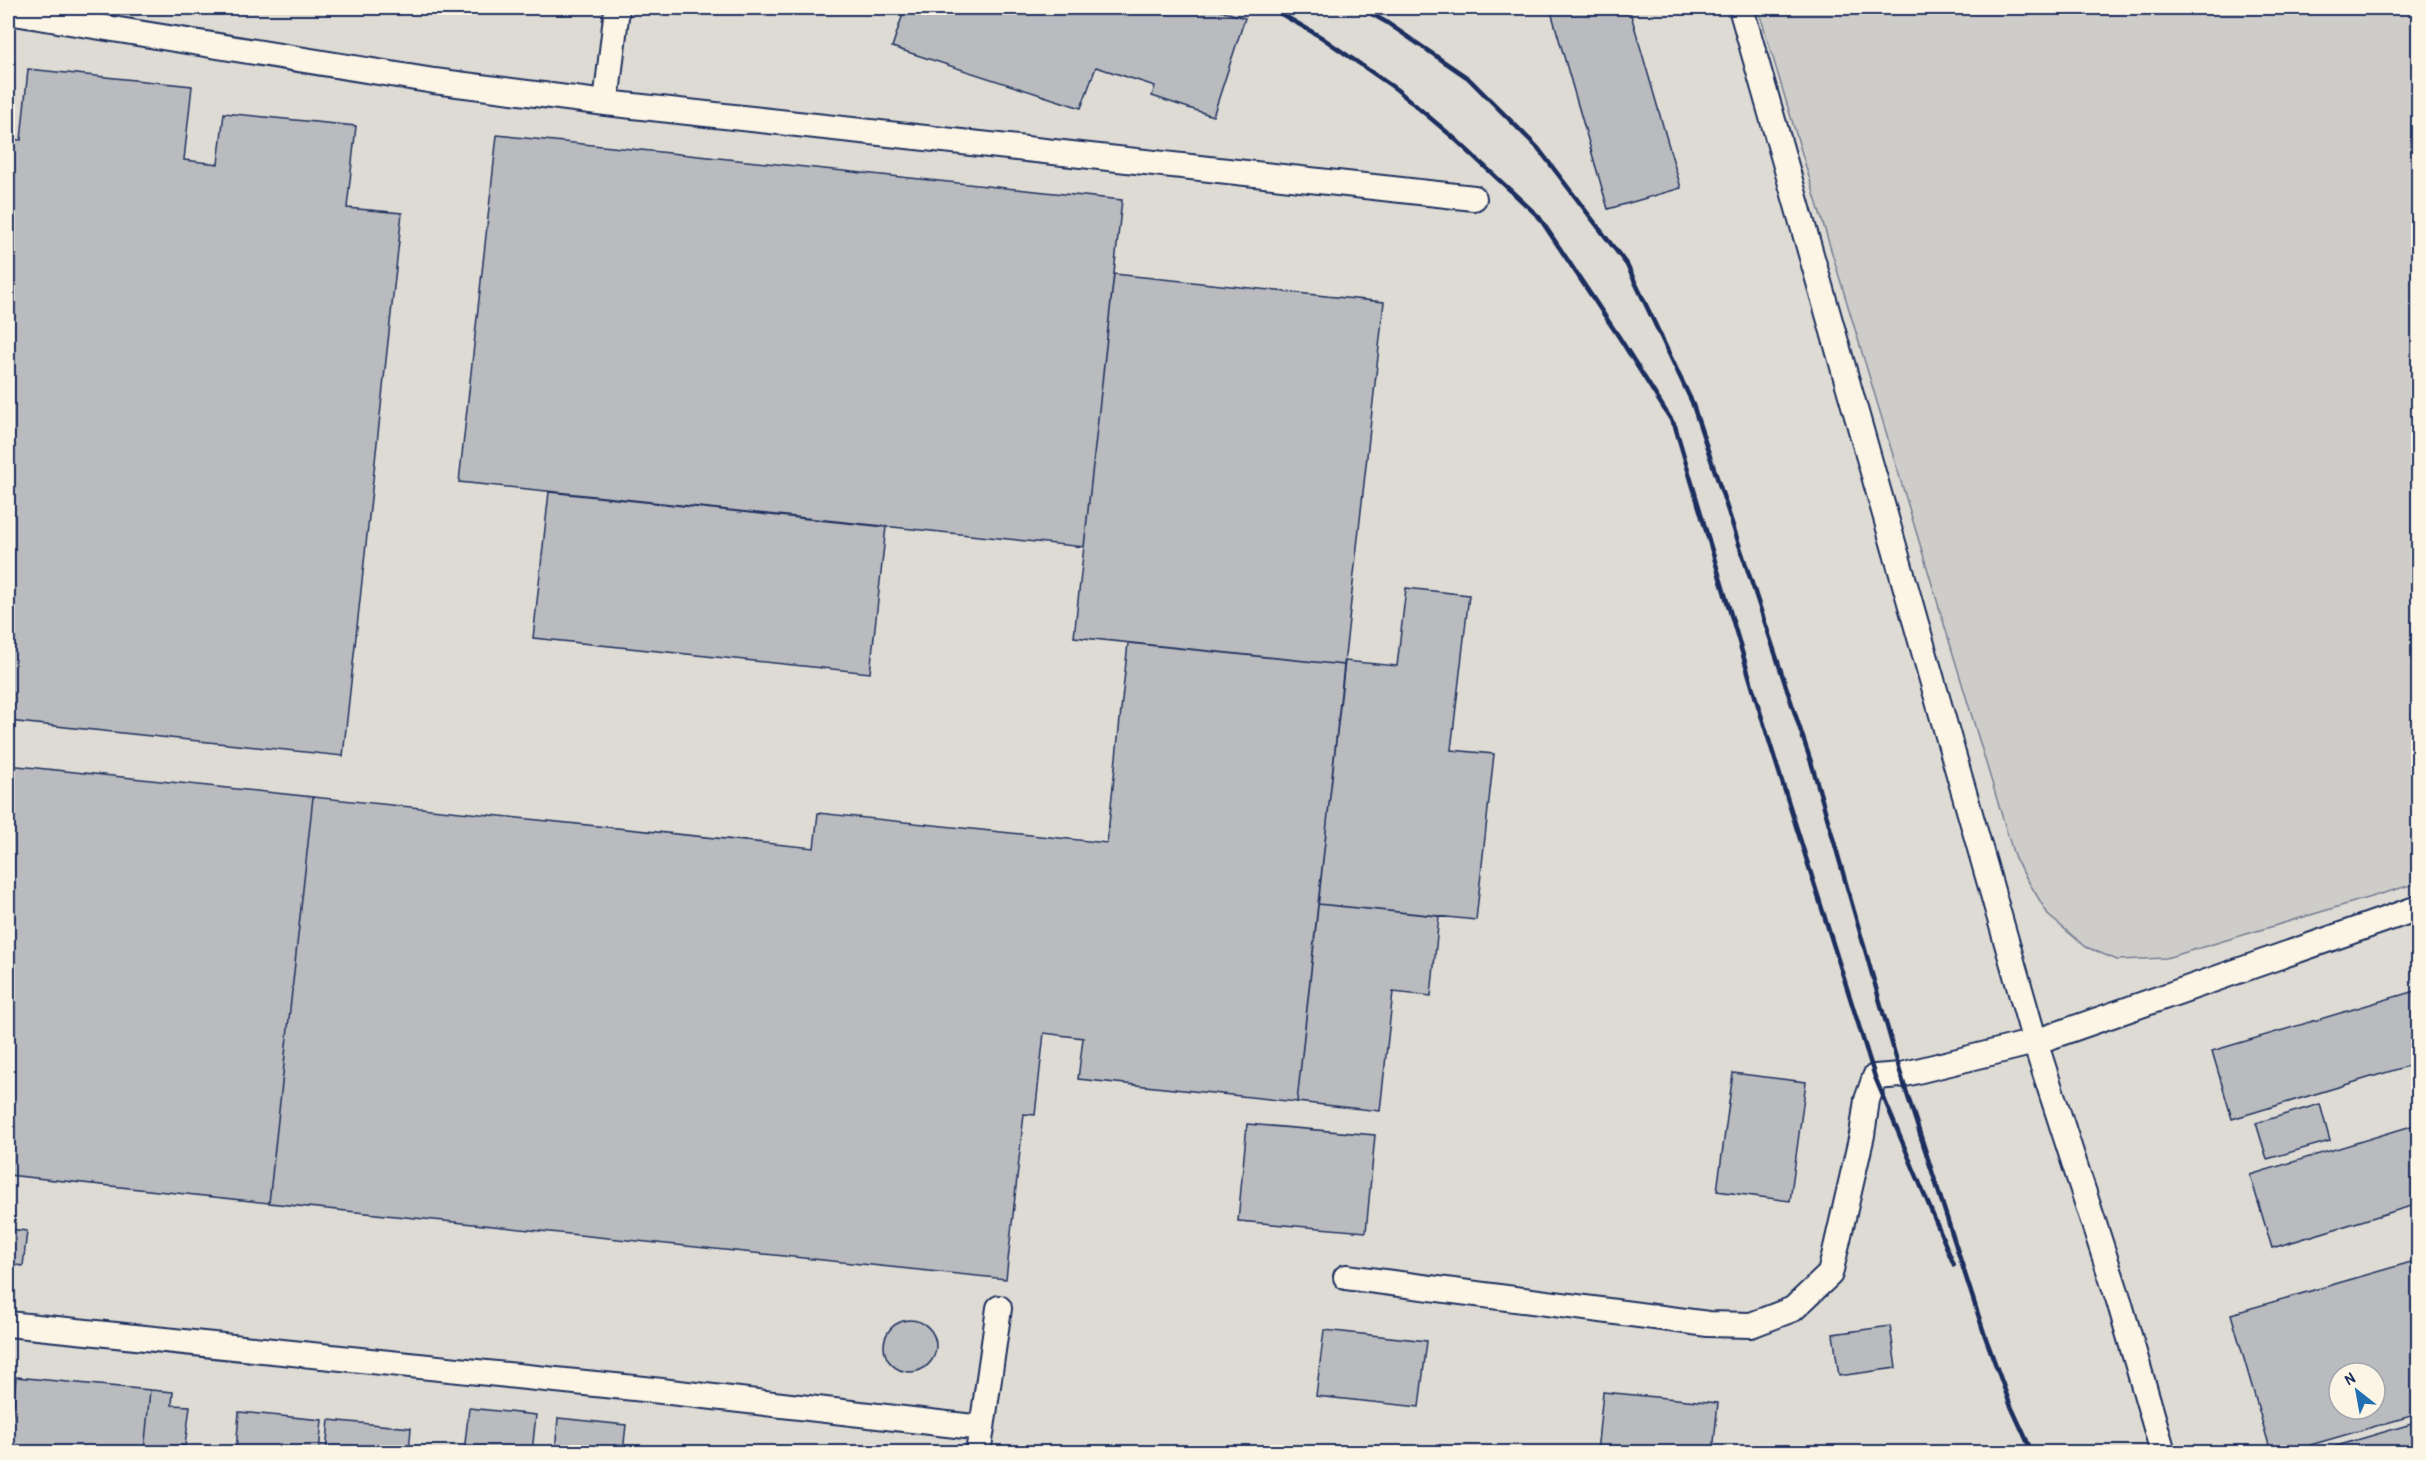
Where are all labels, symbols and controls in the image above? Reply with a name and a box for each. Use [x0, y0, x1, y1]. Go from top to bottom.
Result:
north arrow [2327, 1361, 2387, 1421]
text: N [2340, 1366, 2359, 1390]

